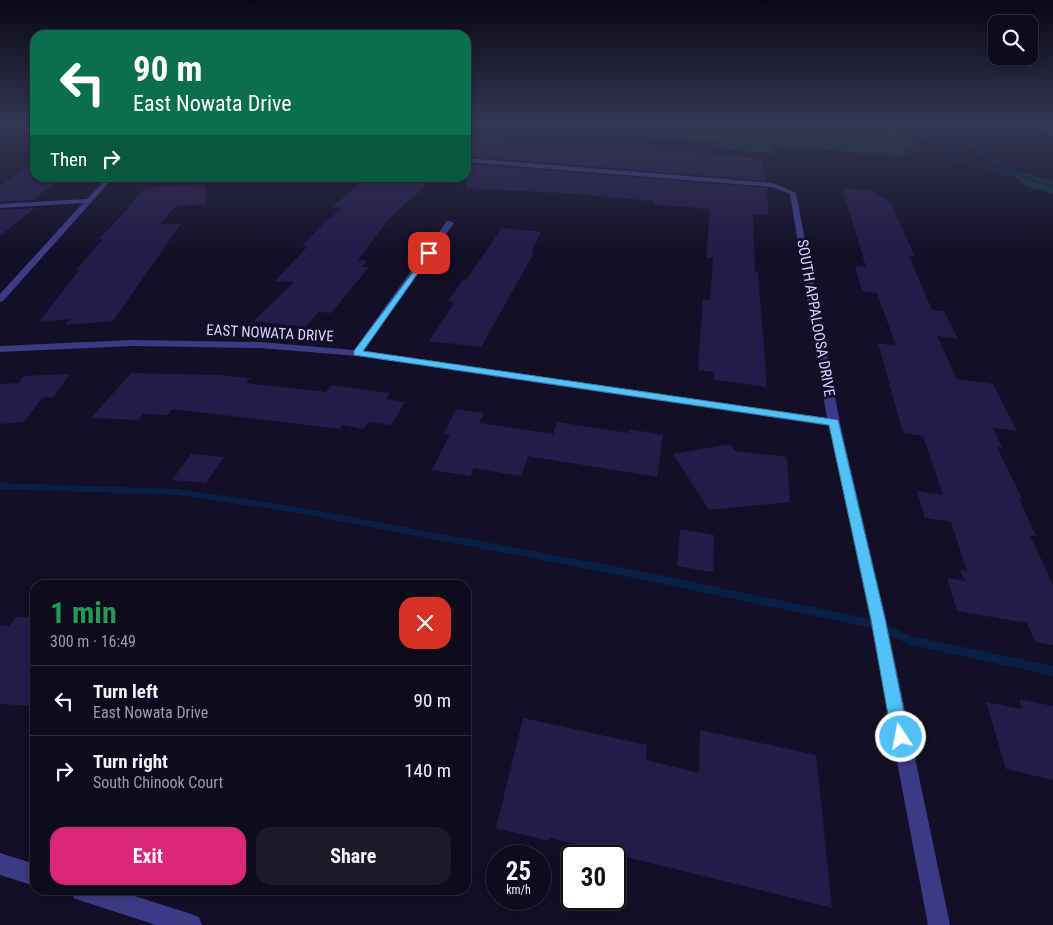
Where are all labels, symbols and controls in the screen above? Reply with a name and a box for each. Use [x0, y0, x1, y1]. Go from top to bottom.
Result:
map controls [988, 15, 1038, 65]
button: search [988, 15, 1038, 65]
text: 90 m [133, 49, 202, 90]
icon: left [50, 50, 115, 115]
text: East Nowata Drive [133, 91, 292, 116]
icon: right [97, 145, 125, 173]
text: Then [50, 148, 87, 171]
pin [408, 232, 450, 274]
street label: SOUTH APPALOOSA DRIVE [793, 238, 839, 398]
icon: arrive [415, 239, 443, 267]
street label: EAST NOWATA DRIVE [206, 321, 334, 345]
text: 1 min [50, 595, 117, 630]
button: close [399, 597, 451, 649]
text: 300 m · 16:49 [50, 632, 136, 651]
text: Turn left [93, 680, 158, 703]
icon: left [50, 687, 78, 715]
text: 90 m [414, 689, 451, 712]
text: East Nowata Drive [93, 703, 208, 722]
position arrow [874, 710, 926, 762]
text: Turn right [93, 750, 168, 773]
icon: right [50, 757, 78, 785]
text: 140 m [404, 759, 451, 782]
text: South Chinook Court [93, 773, 223, 792]
button: Exit [50, 827, 246, 885]
button: Share [256, 827, 451, 885]
speed limit sign: 30 [561, 845, 626, 910]
text: 25 [506, 857, 531, 886]
text: km/h [506, 883, 531, 897]

